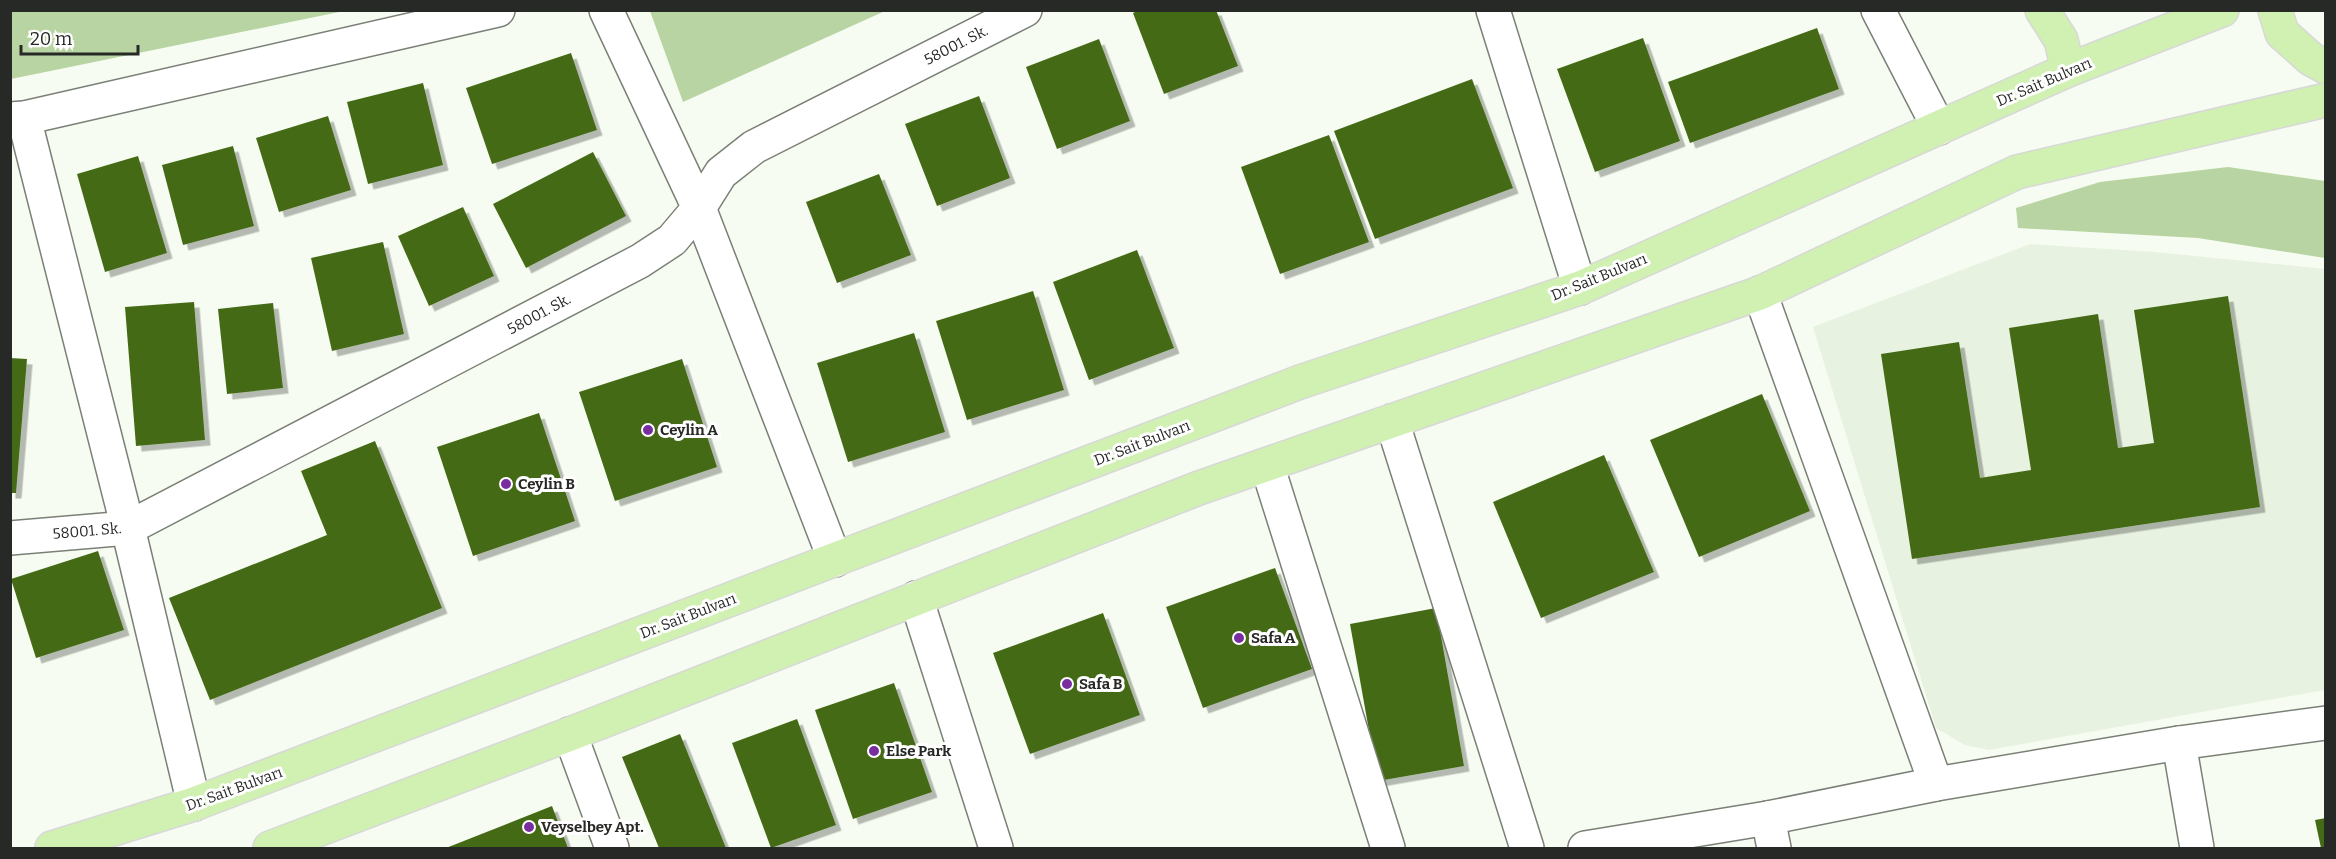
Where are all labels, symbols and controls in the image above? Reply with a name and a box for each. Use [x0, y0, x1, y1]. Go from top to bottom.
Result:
scale bar [21, 18, 138, 56]
street label: 58001. Sk. [921, 21, 991, 69]
text: 20 m [30, 28, 72, 50]
street label: Dr. Sait Bulvarı [1994, 54, 2095, 110]
street label: Dr. Sait Bulvarı [1549, 249, 1650, 304]
street label: 58001. Sk. [504, 290, 574, 338]
street label: Dr. Sait Bulvarı [1091, 416, 1193, 470]
place label: Ceylin A [660, 421, 718, 439]
marker: Ceylin A [641, 423, 655, 437]
place label: Ceylin B [518, 475, 575, 493]
marker: Ceylin B [499, 477, 513, 491]
street label: 58001. Sk. [52, 519, 122, 543]
street label: Dr. Sait Bulvarı [637, 589, 739, 643]
place label: Safa A [1251, 629, 1296, 647]
marker: Safa A [1232, 631, 1246, 645]
place label: Safa B [1079, 675, 1123, 693]
marker: Safa B [1060, 677, 1074, 691]
place label: Else Park [886, 742, 951, 760]
marker: Else Park [867, 744, 881, 758]
street label: Dr. Sait Bulvarı [183, 763, 285, 815]
place label: Veyselbey Apt. [541, 818, 644, 836]
marker: Veyselbey Apt. [522, 820, 536, 834]

